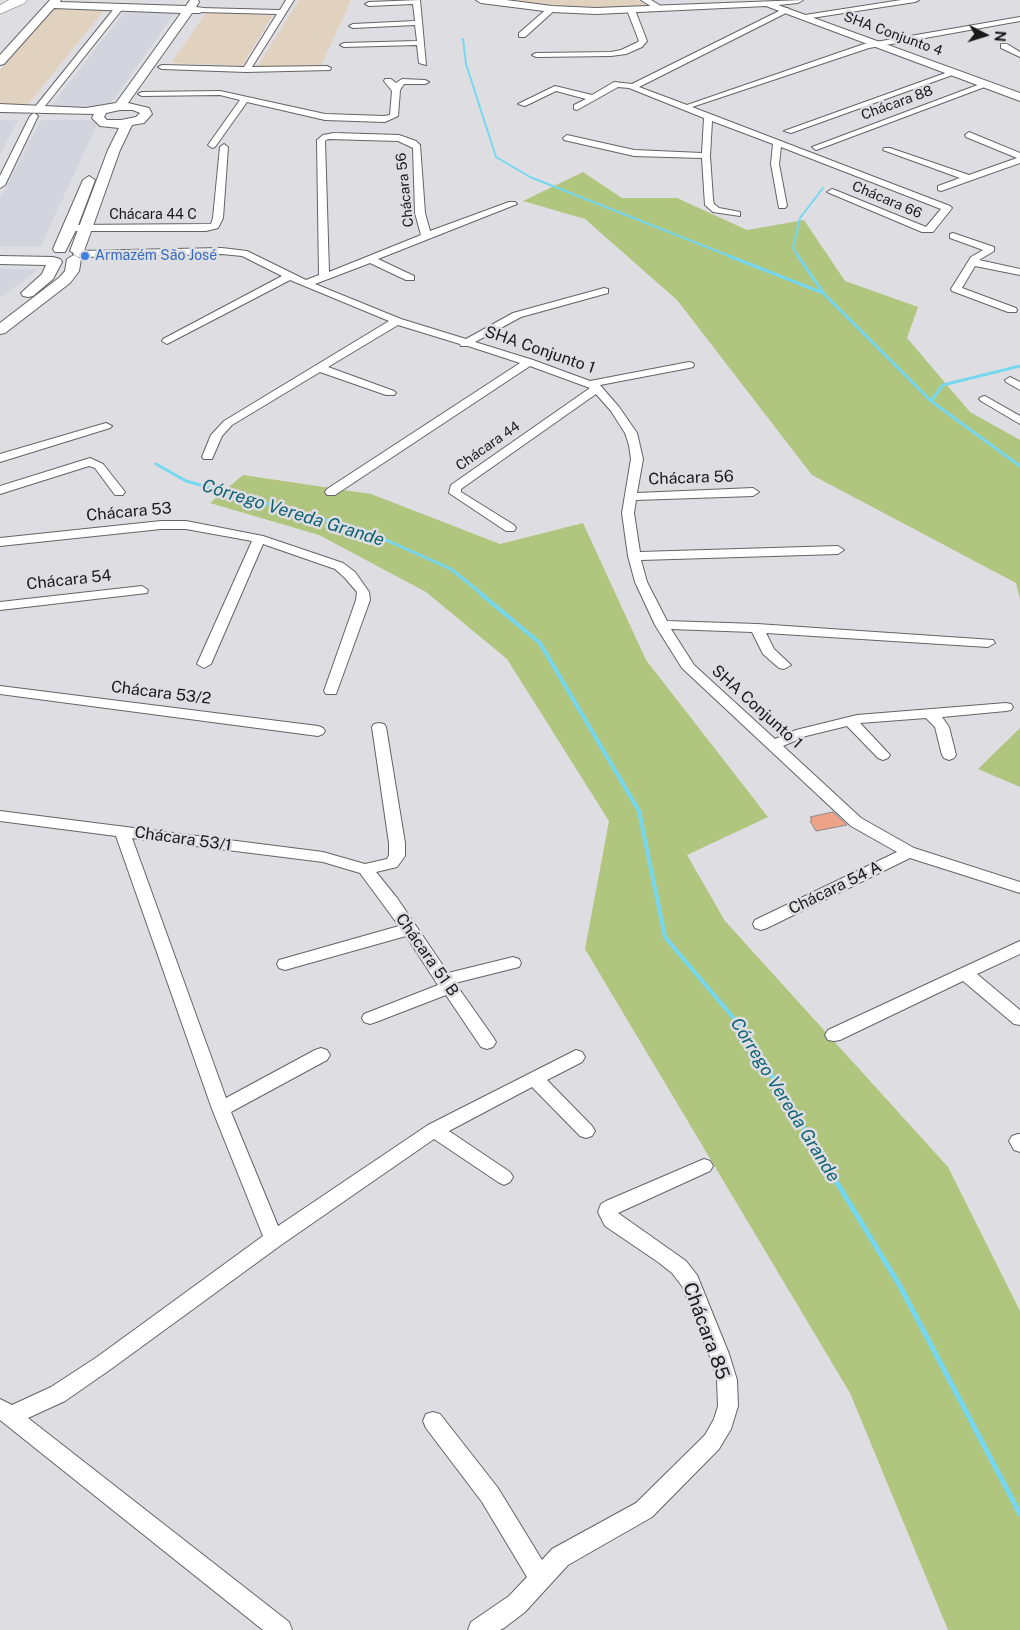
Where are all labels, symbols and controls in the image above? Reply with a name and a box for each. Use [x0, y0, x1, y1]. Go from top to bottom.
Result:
street label: SHA Conjunto 4 [841, 8, 945, 60]
north arrow [960, 10, 1010, 60]
text: N [991, 30, 1008, 42]
street label: Chácara 88 [859, 82, 935, 124]
street label: Chácara 56 [393, 152, 417, 228]
street label: Chácara 66 [849, 178, 925, 222]
street label: Chácara 44 C [109, 207, 197, 223]
place label: Armazém São José [95, 248, 217, 264]
marker: Armazém São José [79, 250, 91, 262]
street label: SHA Conjunto 1 [482, 322, 598, 378]
street label: Chácara 44 [453, 418, 523, 474]
street label: Chácara 56 [648, 467, 734, 489]
water label: Córrego Vereda Grande [199, 475, 387, 551]
street label: Chácara 53 [86, 499, 172, 525]
street label: Chácara 54 [25, 566, 113, 594]
street label: SHA Conjunto 1 [708, 661, 806, 753]
street label: Chácara 53/2 [110, 677, 212, 709]
street label: Chácara 53/1 [133, 823, 233, 855]
street label: Chácara 54 A [786, 857, 884, 919]
street label: Chácara 51 B [391, 910, 463, 1000]
water label: Córrego Vereda Grande [726, 1014, 844, 1186]
street label: Chácara 85 [678, 1279, 734, 1383]

